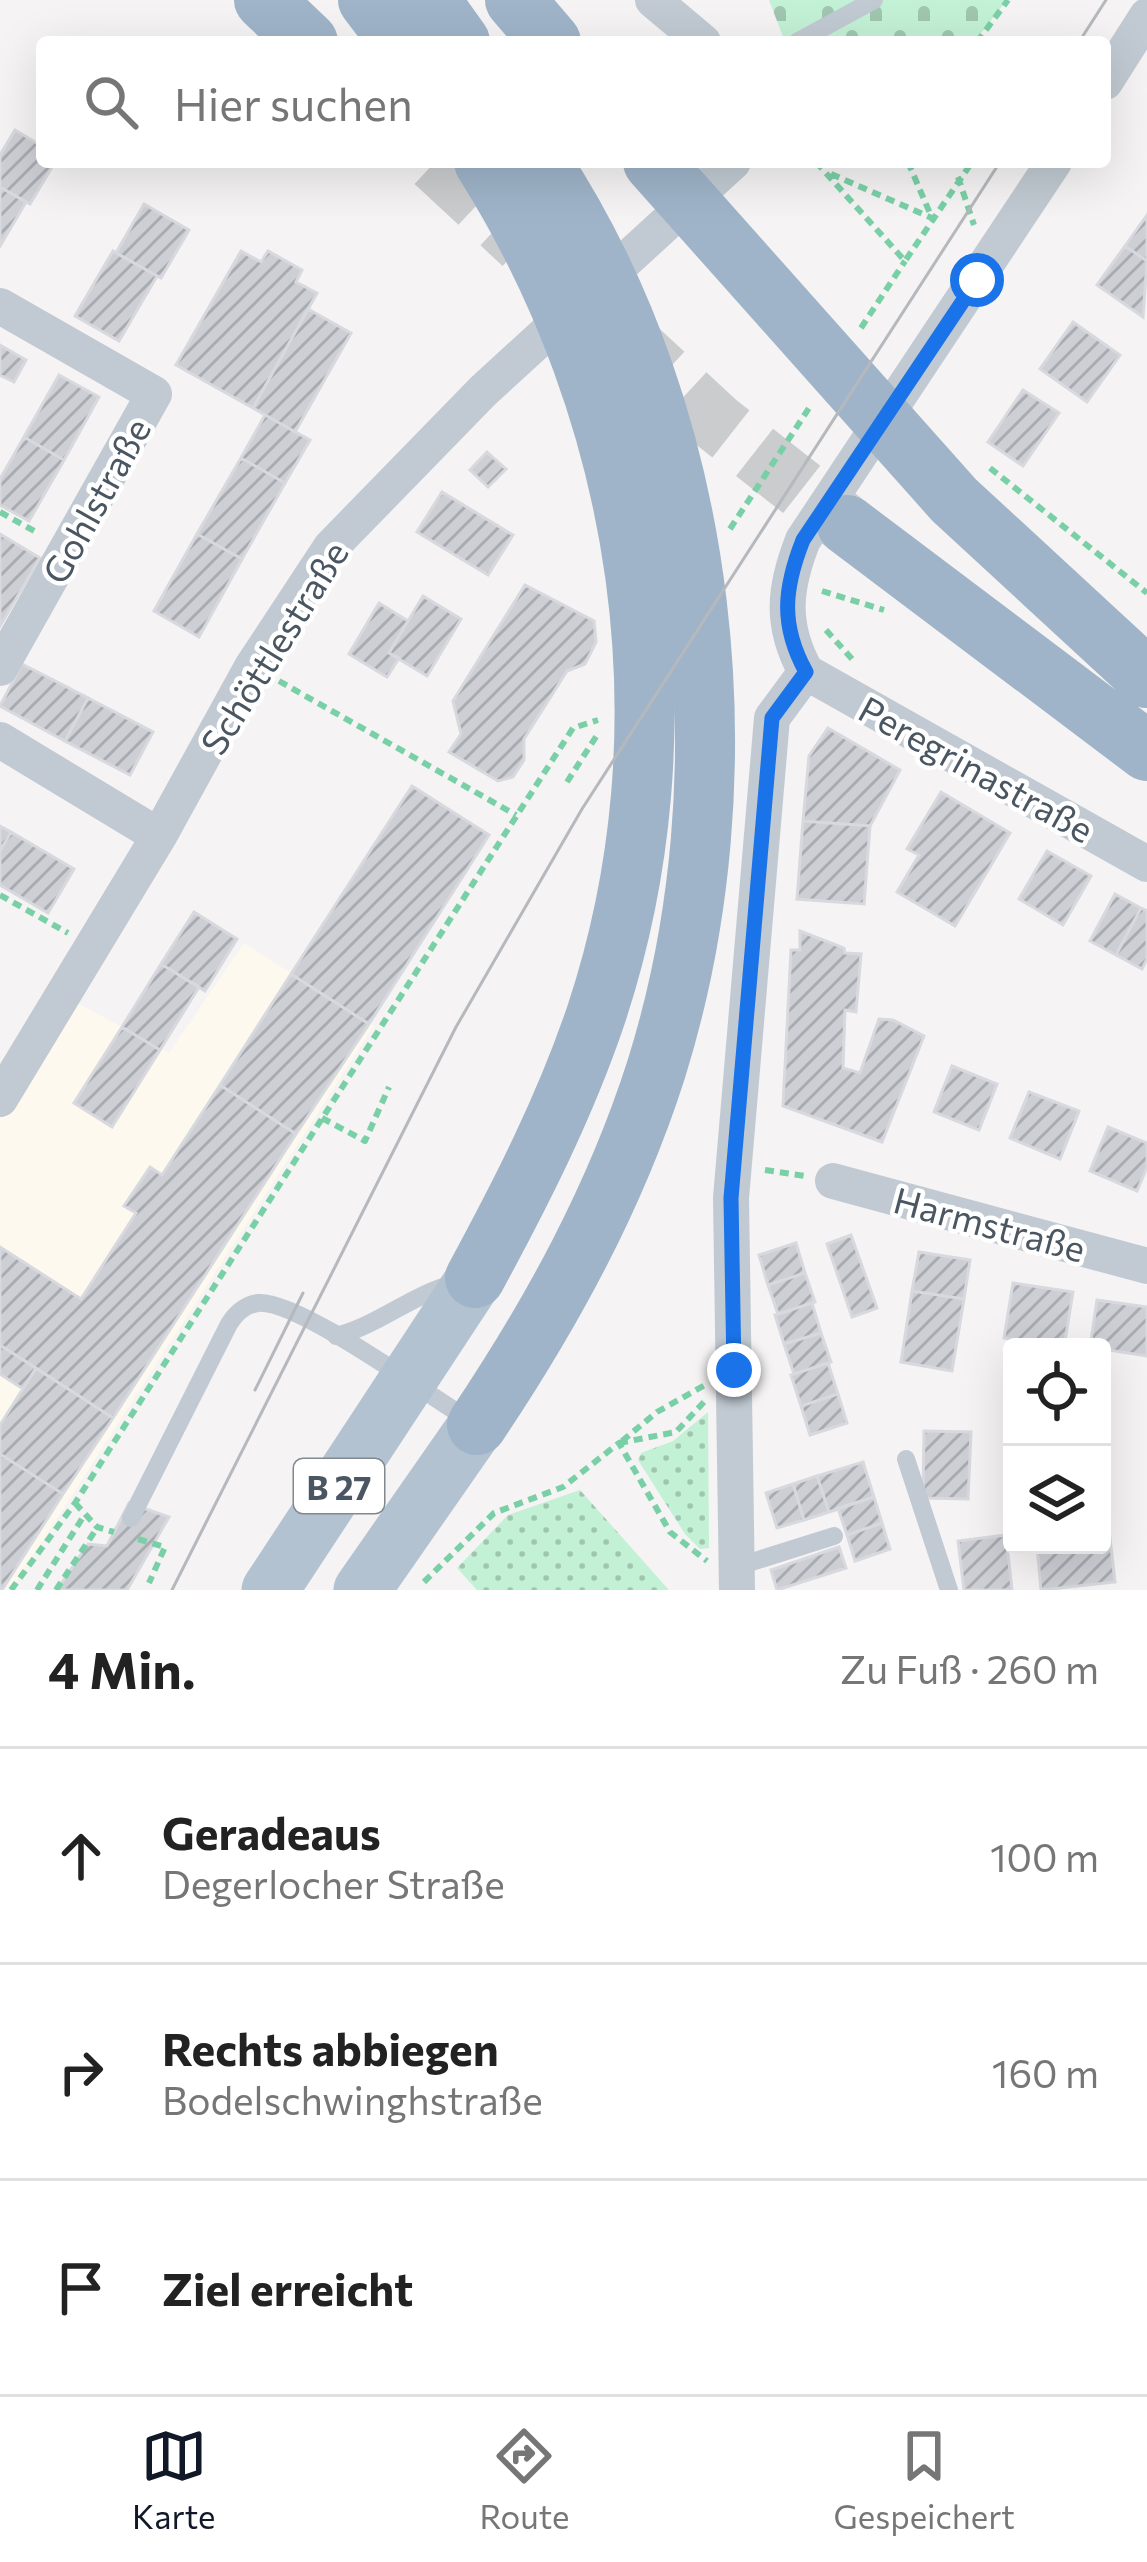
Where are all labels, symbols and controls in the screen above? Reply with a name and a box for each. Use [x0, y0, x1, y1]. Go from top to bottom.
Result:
search box [36, 36, 1111, 168]
icon: search [78, 69, 144, 135]
text: Hier suchen [174, 75, 413, 130]
route start [950, 253, 1004, 307]
street label: Gohlstraße [32, 410, 158, 590]
street label: Schöttlestraße [190, 532, 356, 762]
street label: Peregrinastraße [852, 685, 1102, 851]
street label: Harmstraße [889, 1176, 1091, 1270]
map controls [1003, 1338, 1111, 1554]
button: locate [1003, 1338, 1111, 1446]
route end [707, 1343, 761, 1397]
button: layers [1003, 1446, 1111, 1554]
road number: B 27 [294, 1459, 384, 1513]
text: 4 Min. [48, 1637, 195, 1700]
text: Zu Fuß · 260 m [840, 1644, 1099, 1692]
text: Geradeaus [162, 1804, 381, 1859]
icon: ahead [48, 1823, 114, 1889]
text: 100 m [990, 1832, 1099, 1880]
text: Degerlocher Straße [162, 1859, 505, 1907]
text: Rechts abbiegen [162, 2020, 499, 2075]
icon: right [48, 2039, 114, 2105]
text: 160 m [992, 2048, 1099, 2096]
text: Bodelschwinghstraße [162, 2075, 543, 2123]
icon: arrive [48, 2255, 114, 2321]
text: Ziel erreicht [162, 2260, 413, 2315]
tab: Karte [132, 2423, 215, 2536]
tab: Route [480, 2423, 569, 2536]
tab: Gespeichert [834, 2423, 1015, 2536]

